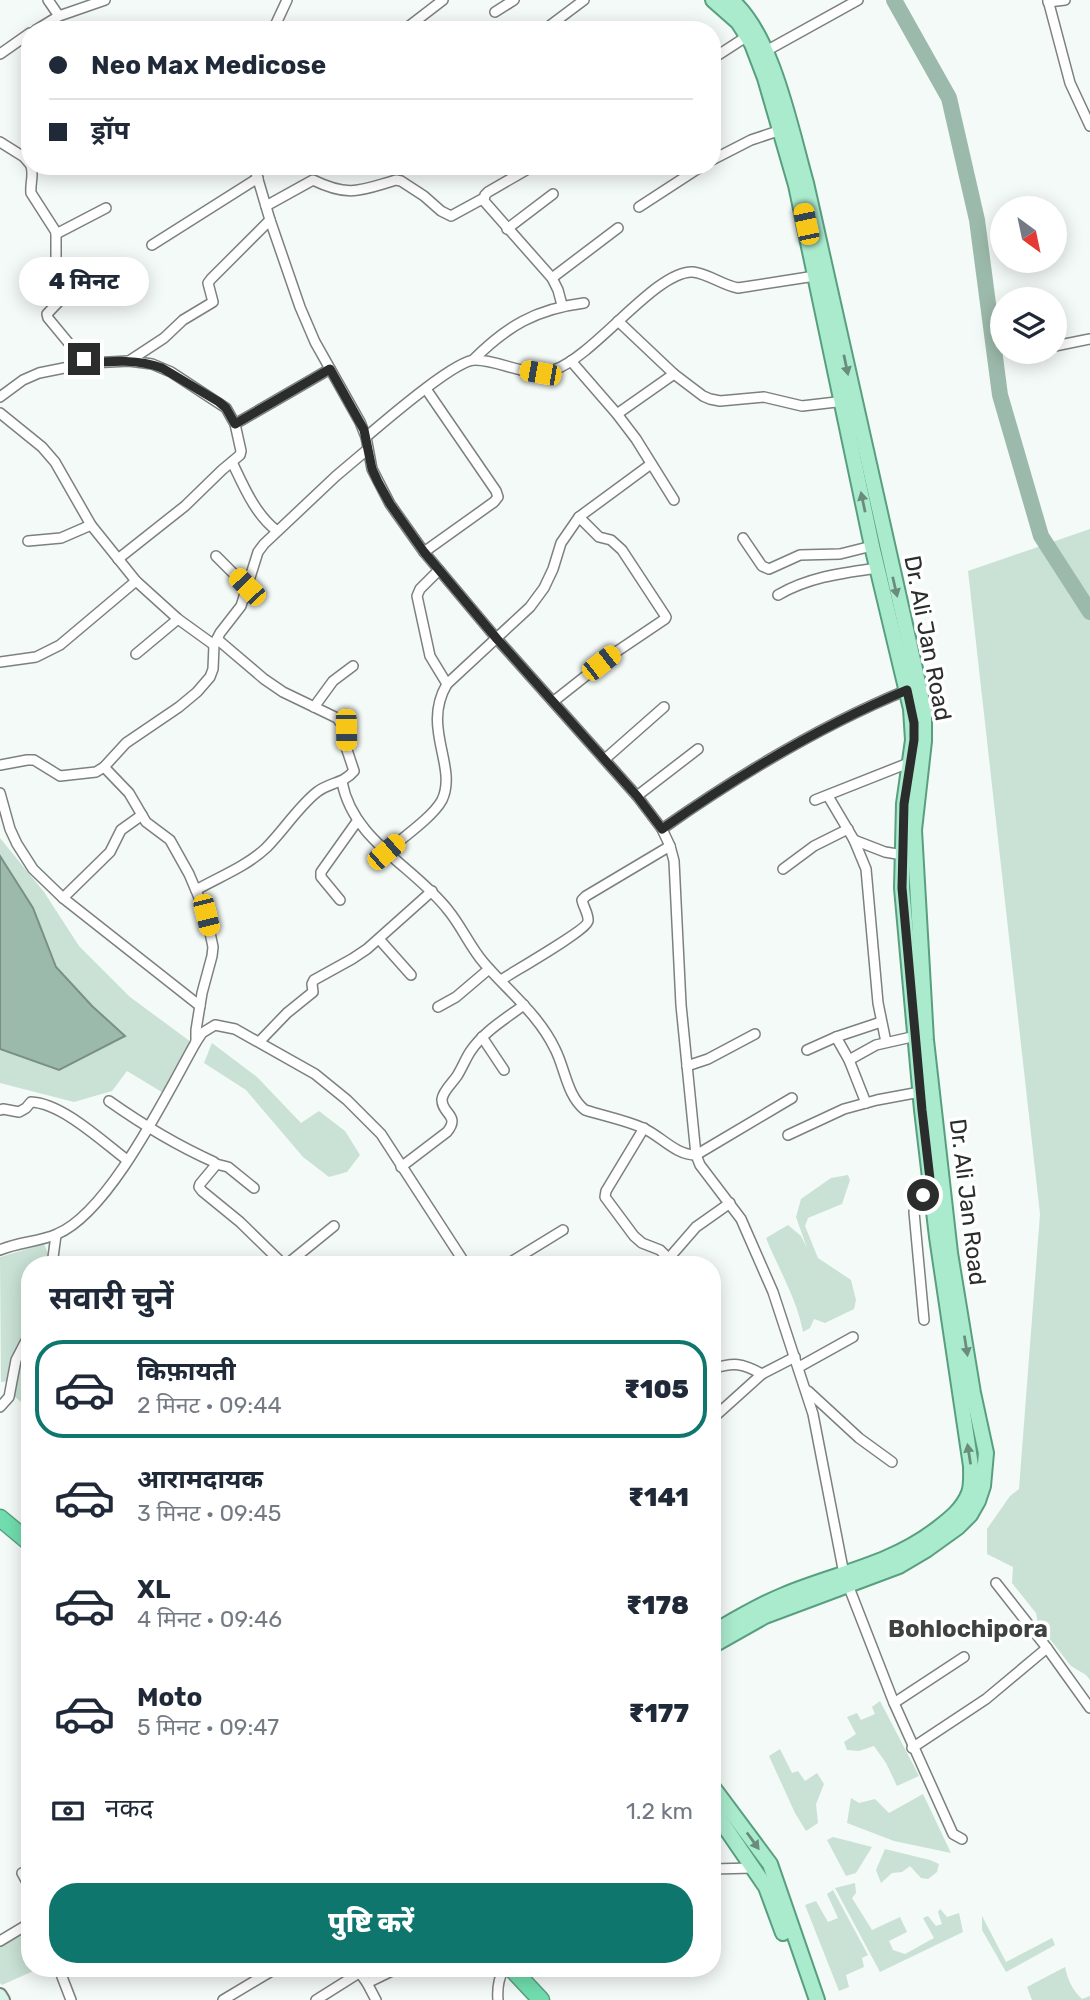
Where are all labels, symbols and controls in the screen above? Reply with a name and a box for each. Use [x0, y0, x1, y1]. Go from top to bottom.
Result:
text: Neo Max Medicose [91, 50, 326, 81]
text: ड्रॉप [91, 115, 129, 146]
north arrow [990, 196, 1068, 273]
map controls [990, 196, 1067, 364]
car [792, 201, 821, 247]
callout: 4 मिनट [19, 258, 149, 306]
text: 4 मिनट [49, 267, 119, 295]
button: layers [990, 287, 1067, 364]
route end [68, 343, 100, 375]
one-way arrow [841, 354, 852, 376]
car [518, 359, 563, 387]
one-way arrow [857, 491, 868, 513]
street label: Dr. Ali Jan Road [898, 553, 958, 723]
car [225, 565, 270, 609]
one-way arrow [890, 576, 901, 598]
car [578, 642, 625, 684]
car [336, 709, 357, 751]
car [364, 830, 409, 874]
car [191, 892, 222, 938]
street label: Dr. Ali Jan Road [944, 1117, 992, 1287]
route start [907, 1179, 939, 1211]
text: सवारी चुनें [49, 1279, 174, 1317]
one-way arrow [961, 1335, 972, 1357]
text: किफ़ायती [137, 1356, 236, 1387]
icon: car [53, 1358, 116, 1421]
text: ₹105 [624, 1374, 689, 1405]
text: 2 मिनट · 09:44 [137, 1391, 282, 1419]
one-way arrow [963, 1443, 974, 1465]
text: आरामदायक [137, 1464, 263, 1495]
icon: car [53, 1466, 116, 1529]
text: ₹141 [628, 1482, 689, 1513]
text: 3 मिनट · 09:45 [137, 1499, 281, 1527]
icon: car [53, 1574, 116, 1637]
text: XL [137, 1574, 170, 1605]
text: ₹178 [626, 1590, 689, 1621]
text: 4 मिनट · 09:46 [137, 1605, 282, 1633]
district label: Bohlochipora [888, 1615, 1048, 1643]
icon: car [53, 1682, 116, 1745]
text: Moto [137, 1682, 202, 1713]
text: ₹177 [628, 1698, 689, 1729]
text: 5 मिनट · 09:47 [137, 1713, 279, 1741]
icon: cash [49, 1792, 87, 1830]
text: नकद [105, 1793, 153, 1824]
text: 1.2 km [626, 1797, 693, 1825]
one-way arrow [745, 1832, 759, 1850]
button: पुष्टि करें [49, 1883, 693, 1963]

